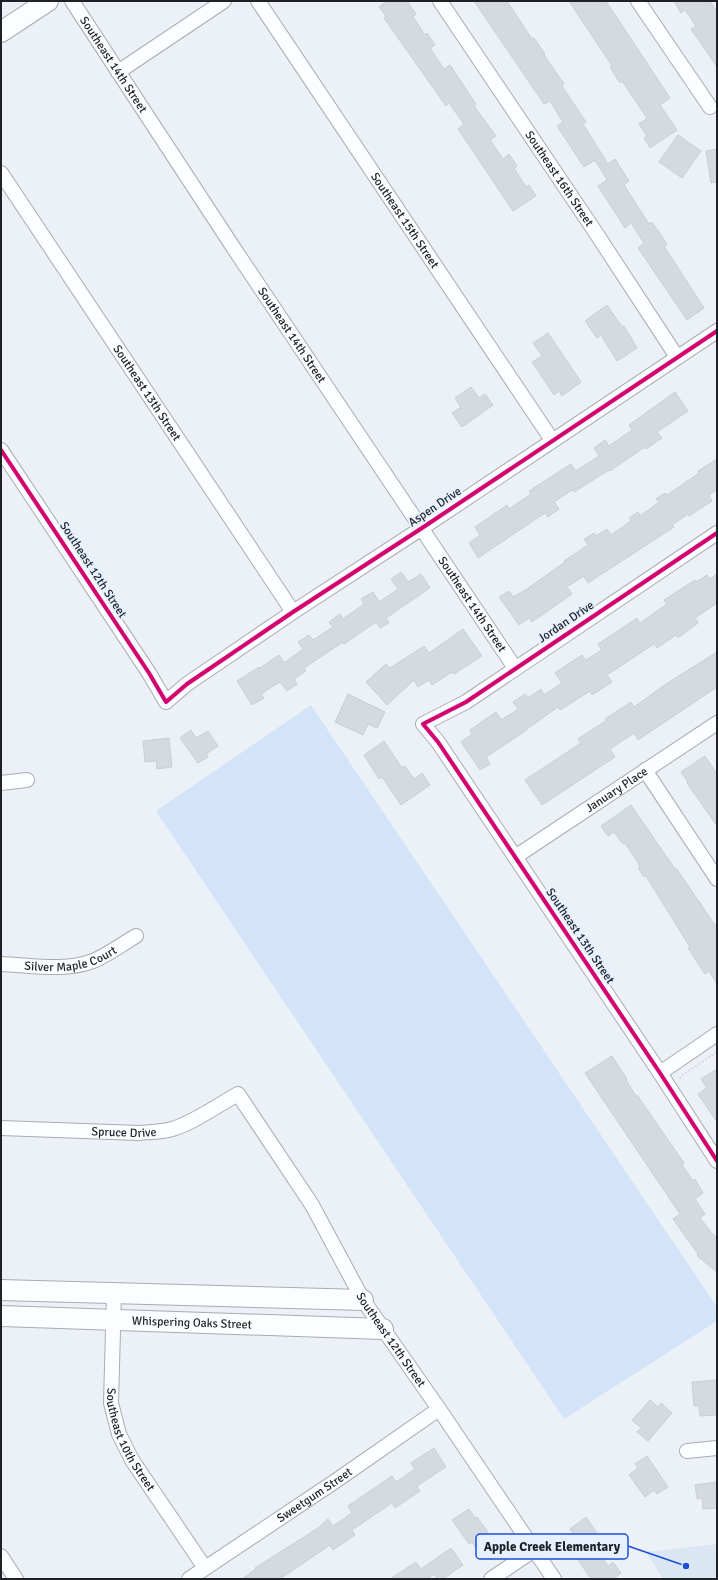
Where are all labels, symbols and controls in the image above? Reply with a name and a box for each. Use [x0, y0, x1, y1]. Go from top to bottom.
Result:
street label: Southeast 14th Street [77, 14, 151, 116]
street label: Southeast 16th Street [522, 128, 597, 229]
street label: Southeast 15th Street [367, 170, 442, 271]
street label: Southeast 14th Street [255, 284, 329, 386]
street label: Southeast 13th Street [110, 342, 185, 444]
street label: Aspen Drive [406, 484, 464, 530]
street label: Southeast 12th Street [56, 519, 130, 621]
street label: Southeast 14th Street [435, 553, 510, 655]
street label: Jordan Drive [535, 598, 597, 646]
street label: January Place [583, 764, 651, 816]
street label: Southeast 13th Street [542, 885, 618, 987]
street label: Silver Maple Court [24, 942, 120, 975]
street label: Spruce Drive [91, 1124, 157, 1141]
street label: Southeast 12th Street [353, 1290, 429, 1390]
street label: Whispering Oaks Street [132, 1313, 252, 1332]
street label: Southeast 10th Street [103, 1388, 158, 1494]
street label: Sweetgum Street [274, 1464, 355, 1526]
callout: Apple Creek Elementary [476, 1534, 628, 1559]
text: Apple Creek Elementary [484, 1539, 621, 1555]

